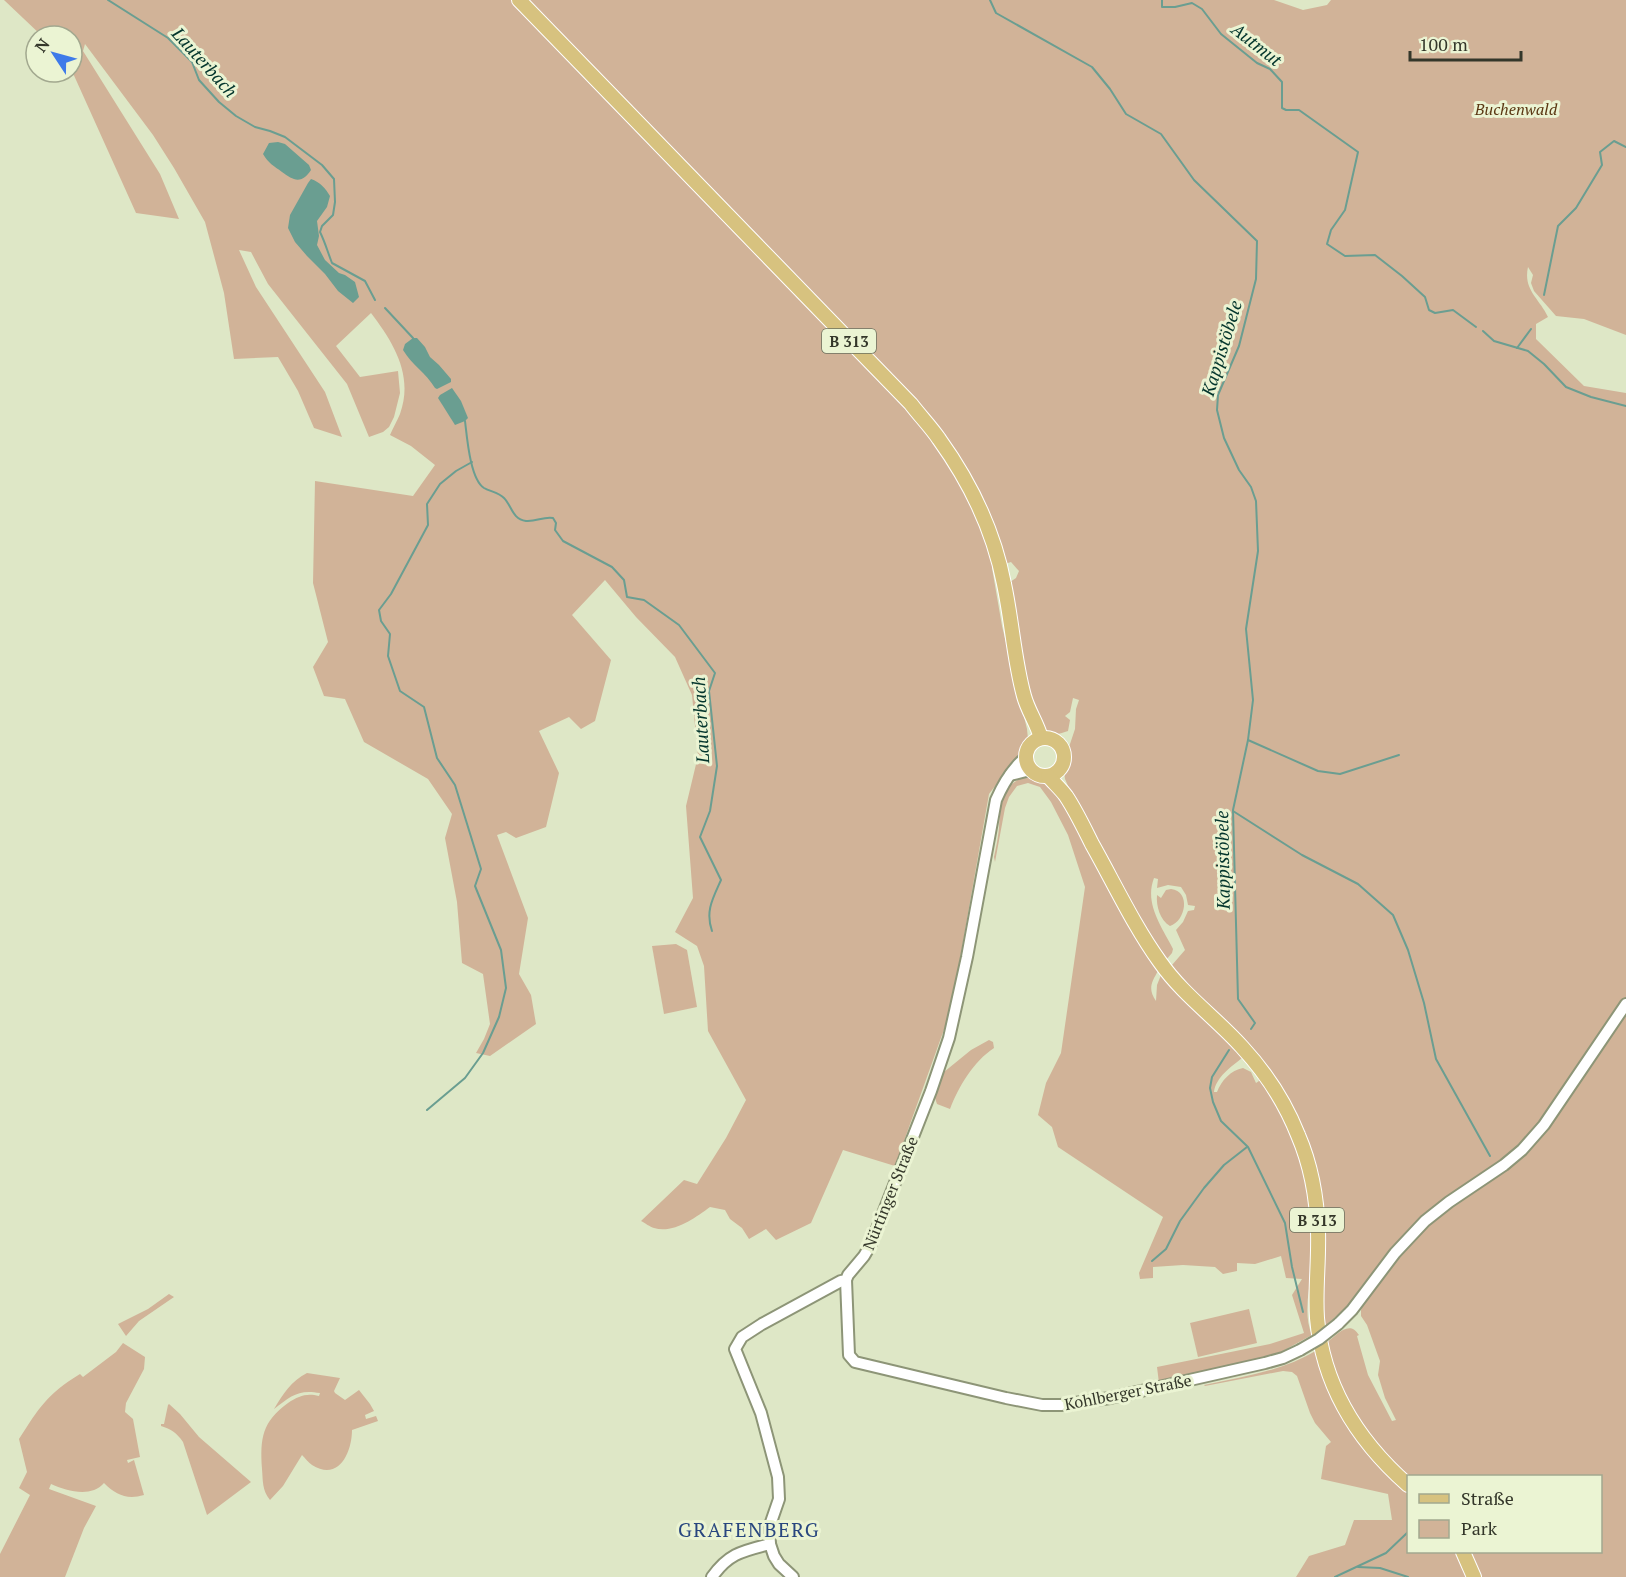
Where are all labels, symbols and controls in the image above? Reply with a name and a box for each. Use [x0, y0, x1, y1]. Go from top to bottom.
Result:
water label: Autmut [1226, 16, 1288, 72]
water label: Lauterbach [166, 21, 243, 102]
north arrow [24, 24, 84, 84]
scale bar [1410, 24, 1521, 62]
text: 100 m [1419, 32, 1468, 56]
text: N [29, 34, 54, 57]
park label: Buchenwald [1474, 98, 1558, 120]
water label: Kappistöbele [1195, 297, 1247, 400]
road number: B 313 [822, 329, 876, 353]
water label: Lauterbach [686, 676, 714, 765]
water label: Kappistöbele [1209, 810, 1235, 911]
street label: Nürtinger Straße [857, 1133, 923, 1253]
road number: B 313 [1290, 1208, 1344, 1232]
street label: Kohlberger Straße [1063, 1369, 1193, 1415]
legend [1407, 1475, 1602, 1553]
text: Straße [1461, 1486, 1514, 1510]
district label: GRAFENBERG [678, 1516, 820, 1543]
text: Park [1461, 1516, 1498, 1540]

